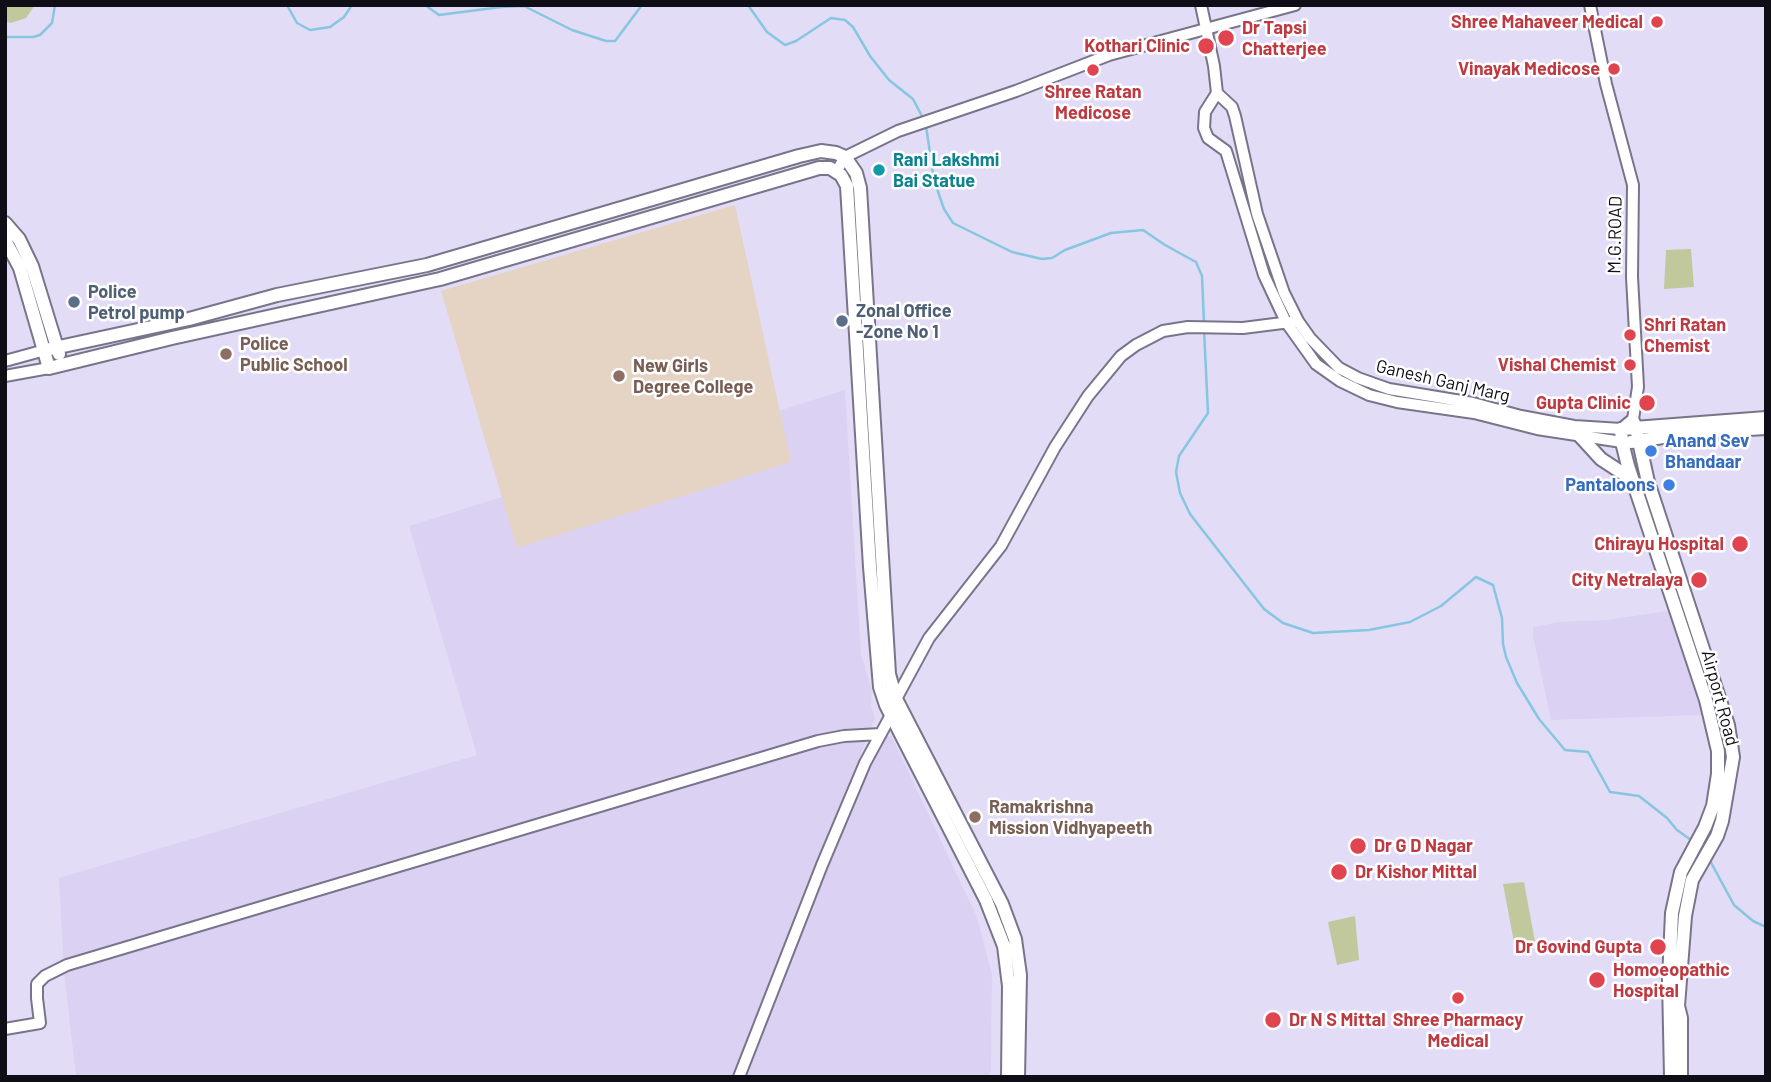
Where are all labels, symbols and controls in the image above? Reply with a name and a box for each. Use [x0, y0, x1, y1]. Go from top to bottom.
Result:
place label: Shree Mahaveer Medical [1451, 11, 1643, 33]
marker: Shree Mahaveer Medical [1649, 14, 1665, 30]
place label: Dr Tapsi Chatterjee [1242, 17, 1327, 60]
marker: Dr Tapsi Chatterjee [1216, 28, 1236, 48]
place label: Kothari Clinic [1084, 35, 1190, 57]
marker: Kothari Clinic [1196, 36, 1216, 56]
place label: Vinayak Medicose [1458, 58, 1600, 80]
marker: Vinayak Medicose [1606, 61, 1622, 77]
marker: Shree Ratan Medicose [1085, 62, 1101, 78]
place label: Shree Ratan Medicose [1044, 81, 1142, 124]
place label: Rani Lakshmi Bai Statue [893, 149, 999, 192]
marker: Rani Lakshmi Bai Statue [871, 162, 887, 178]
street label: M.G.ROAD [1604, 196, 1626, 274]
place label: Police Petrol pump [88, 281, 185, 324]
marker: Police Petrol pump [66, 294, 82, 310]
place label: Zonal Office -Zone No 1 [856, 300, 951, 342]
marker: Zonal Office -Zone No 1 [834, 313, 850, 329]
place label: Shri Ratan Chemist [1644, 314, 1726, 356]
marker: Shri Ratan Chemist [1622, 327, 1638, 343]
place label: Police Public School [240, 333, 348, 376]
marker: Police Public School [218, 346, 234, 362]
place label: Vishal Chemist [1498, 354, 1616, 376]
place label: New Girls Degree College [633, 355, 753, 398]
street label: Ganesh Ganj Marg [1374, 355, 1512, 407]
marker: Vishal Chemist [1622, 357, 1638, 373]
marker: New Girls Degree College [611, 368, 627, 384]
place label: Gupta Clinic [1536, 392, 1631, 414]
marker: Gupta Clinic [1637, 393, 1657, 413]
place label: Anand Sev Bhandaar [1665, 430, 1749, 472]
marker: Anand Sev Bhandaar [1643, 443, 1659, 459]
place label: Pantaloons [1565, 474, 1655, 496]
marker: Pantaloons [1661, 477, 1677, 493]
place label: Chirayu Hospital [1594, 533, 1724, 555]
marker: Chirayu Hospital [1730, 534, 1750, 554]
place label: City Netralaya [1572, 569, 1683, 591]
marker: City Netralaya [1689, 570, 1709, 590]
street label: Airport Road [1697, 648, 1743, 748]
place label: Ramakrishna Mission Vidhyapeeth [989, 796, 1152, 838]
marker: Ramakrishna Mission Vidhyapeeth [967, 809, 983, 825]
place label: Dr G D Nagar [1374, 835, 1473, 857]
marker: Dr G D Nagar [1348, 836, 1368, 856]
place label: Dr Kishor Mittal [1355, 861, 1477, 883]
marker: Dr Kishor Mittal [1329, 862, 1349, 882]
place label: Dr Govind Gupta [1515, 936, 1642, 958]
marker: Dr Govind Gupta [1648, 937, 1668, 957]
place label: Homoeopathic Hospital [1613, 959, 1730, 1002]
marker: Homoeopathic Hospital [1587, 970, 1607, 990]
marker: Shree Pharmacy Medical [1450, 990, 1466, 1006]
place label: Dr N S Mittal [1289, 1009, 1386, 1031]
place label: Shree Pharmacy Medical [1393, 1009, 1523, 1052]
marker: Dr N S Mittal [1263, 1010, 1283, 1030]

